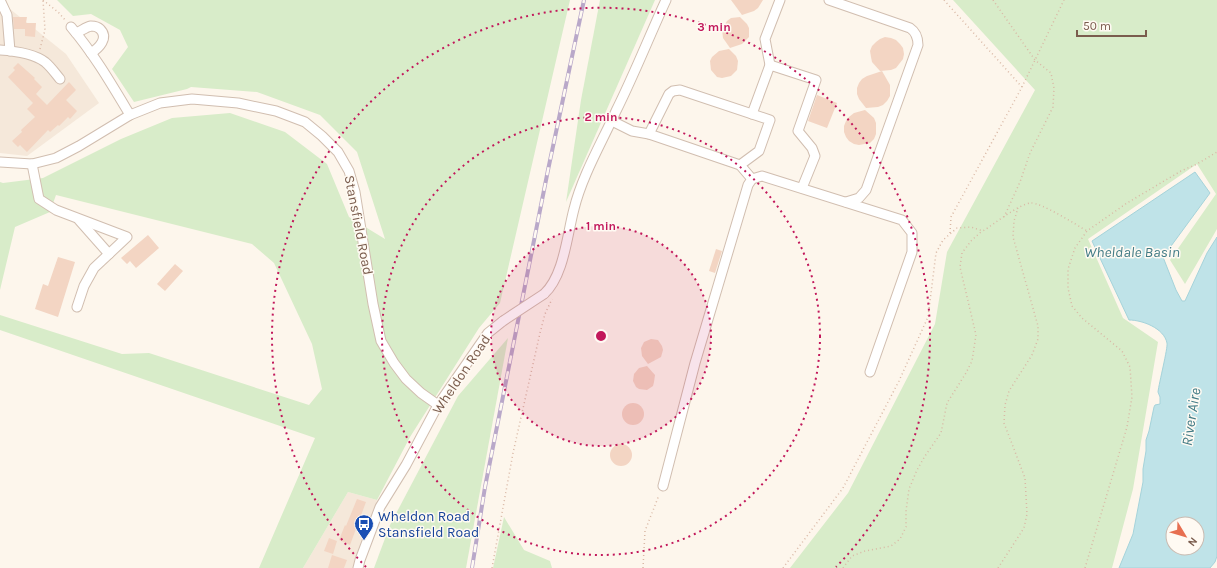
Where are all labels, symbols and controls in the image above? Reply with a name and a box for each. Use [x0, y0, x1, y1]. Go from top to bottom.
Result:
scale bar [1077, 12, 1146, 38]
text: 50 m [1083, 19, 1111, 33]
text: 3 min [697, 20, 731, 34]
text: 2 min [584, 110, 618, 124]
street label: Stansfield Road [341, 174, 377, 276]
text: 1 min [586, 219, 616, 233]
water label: Wheldale Basin [1084, 243, 1180, 261]
centre of rings [594, 329, 608, 343]
street label: Wheldon Road [429, 331, 494, 417]
water label: River Aire [1178, 387, 1204, 447]
place label: Wheldon Road Stansfield Road [378, 508, 479, 541]
bus stop icon: Wheldon Road Stansfield Road [353, 513, 375, 541]
north arrow [1165, 516, 1205, 556]
text: N [1185, 535, 1200, 549]

